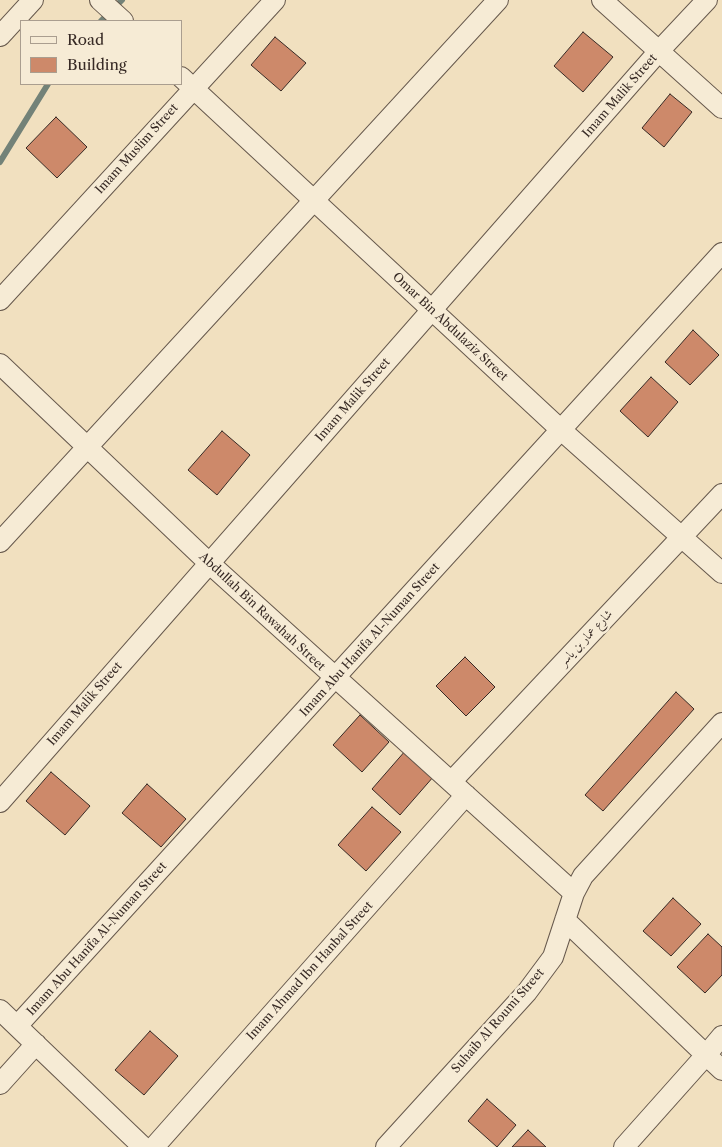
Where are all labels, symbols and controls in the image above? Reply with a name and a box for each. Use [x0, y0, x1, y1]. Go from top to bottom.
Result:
legend [20, 20, 182, 85]
text: Road [67, 30, 104, 49]
street label: Imam Malik Street [580, 51, 660, 141]
text: Building [67, 55, 127, 74]
street label: Imam Muslim Street [93, 101, 181, 197]
street label: Omar Bin Abdulaziz Street [389, 270, 511, 384]
street label: Imam Malik Street [313, 355, 393, 445]
street label: Abdullah Bin Rawahah Street [196, 550, 328, 674]
street label: Imam Abu Hanifa Al-Numan Street [297, 560, 443, 720]
street label: شارع عمار بن ياسر [556, 607, 616, 669]
street label: Imam Malik Street [45, 659, 125, 749]
street label: Imam Abu Hanifa Al-Numan Street [24, 859, 170, 1019]
street label: Imam Ahmad Ibn Hanbal Street [244, 899, 376, 1043]
street label: Suhaib Al Roumi Street [449, 966, 547, 1076]

